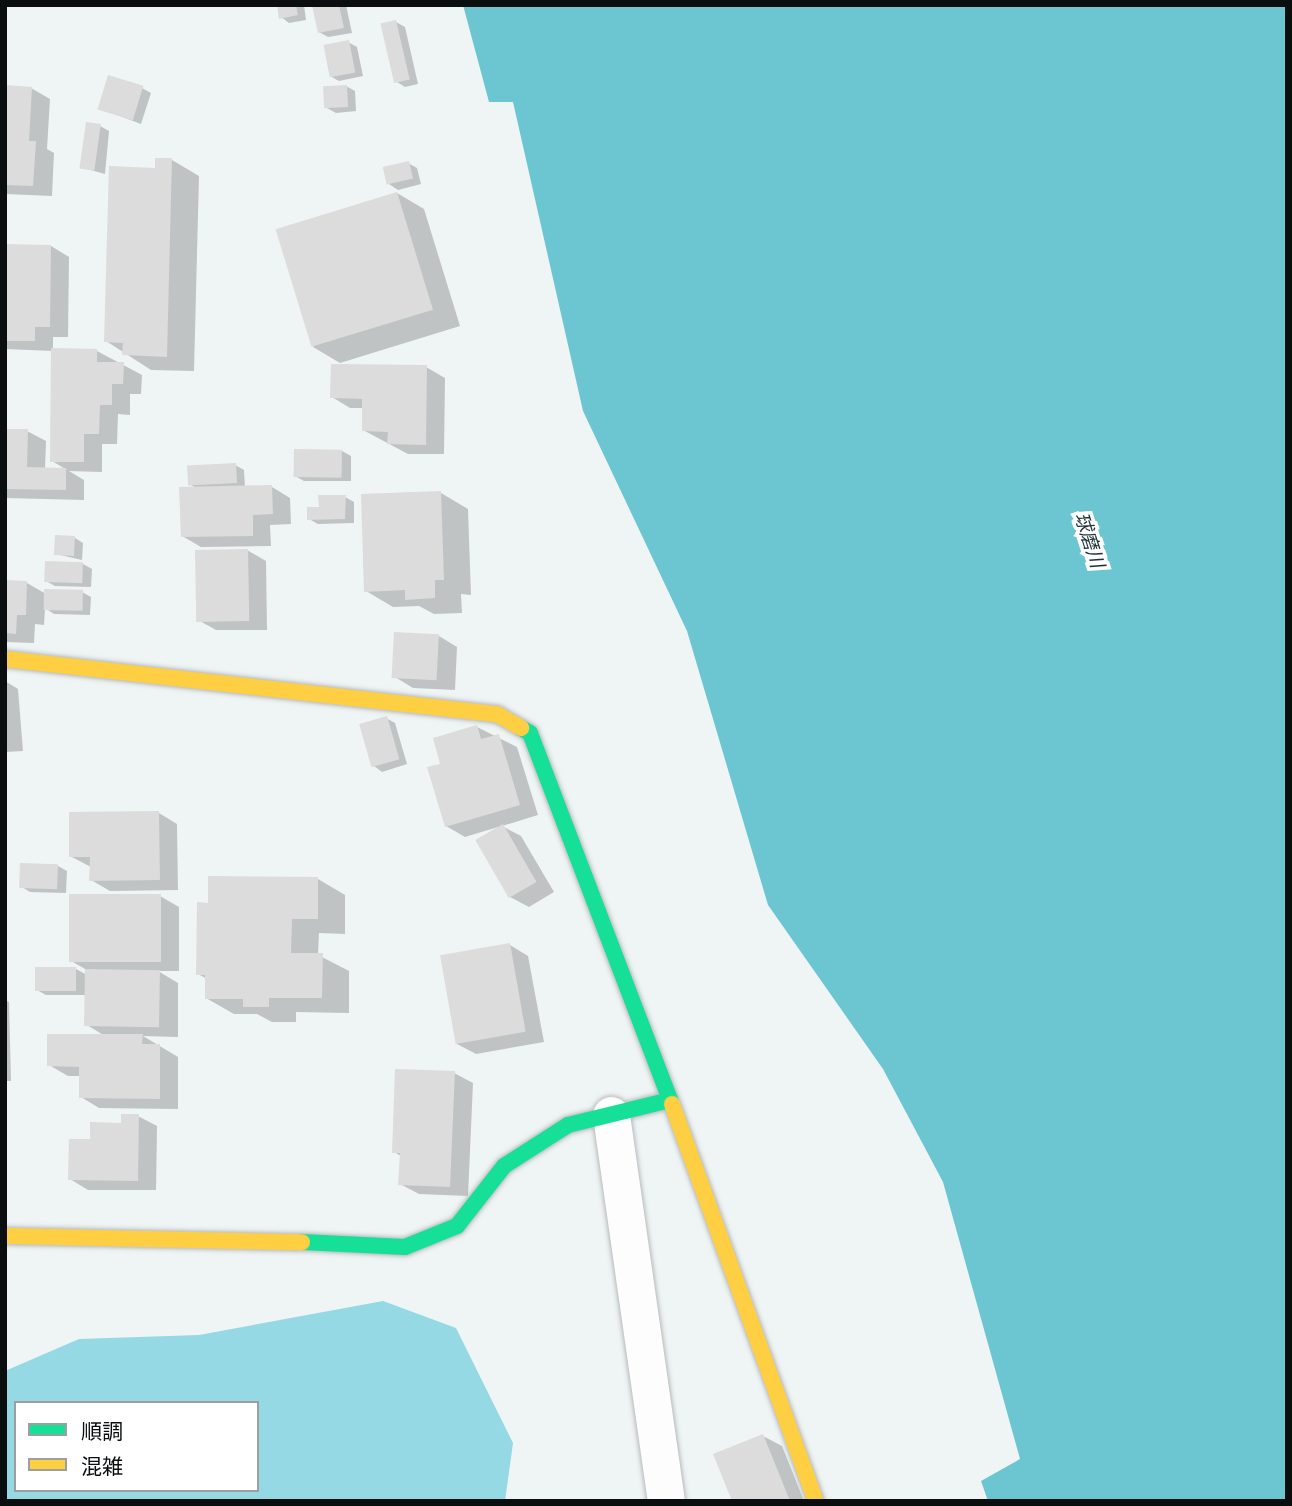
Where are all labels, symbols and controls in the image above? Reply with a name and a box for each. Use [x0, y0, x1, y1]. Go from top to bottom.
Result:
water label: 球磨川 [1069, 509, 1109, 571]
legend [14, 1401, 259, 1492]
text: 順調 [81, 1419, 123, 1444]
text: 混雑 [81, 1454, 123, 1479]

